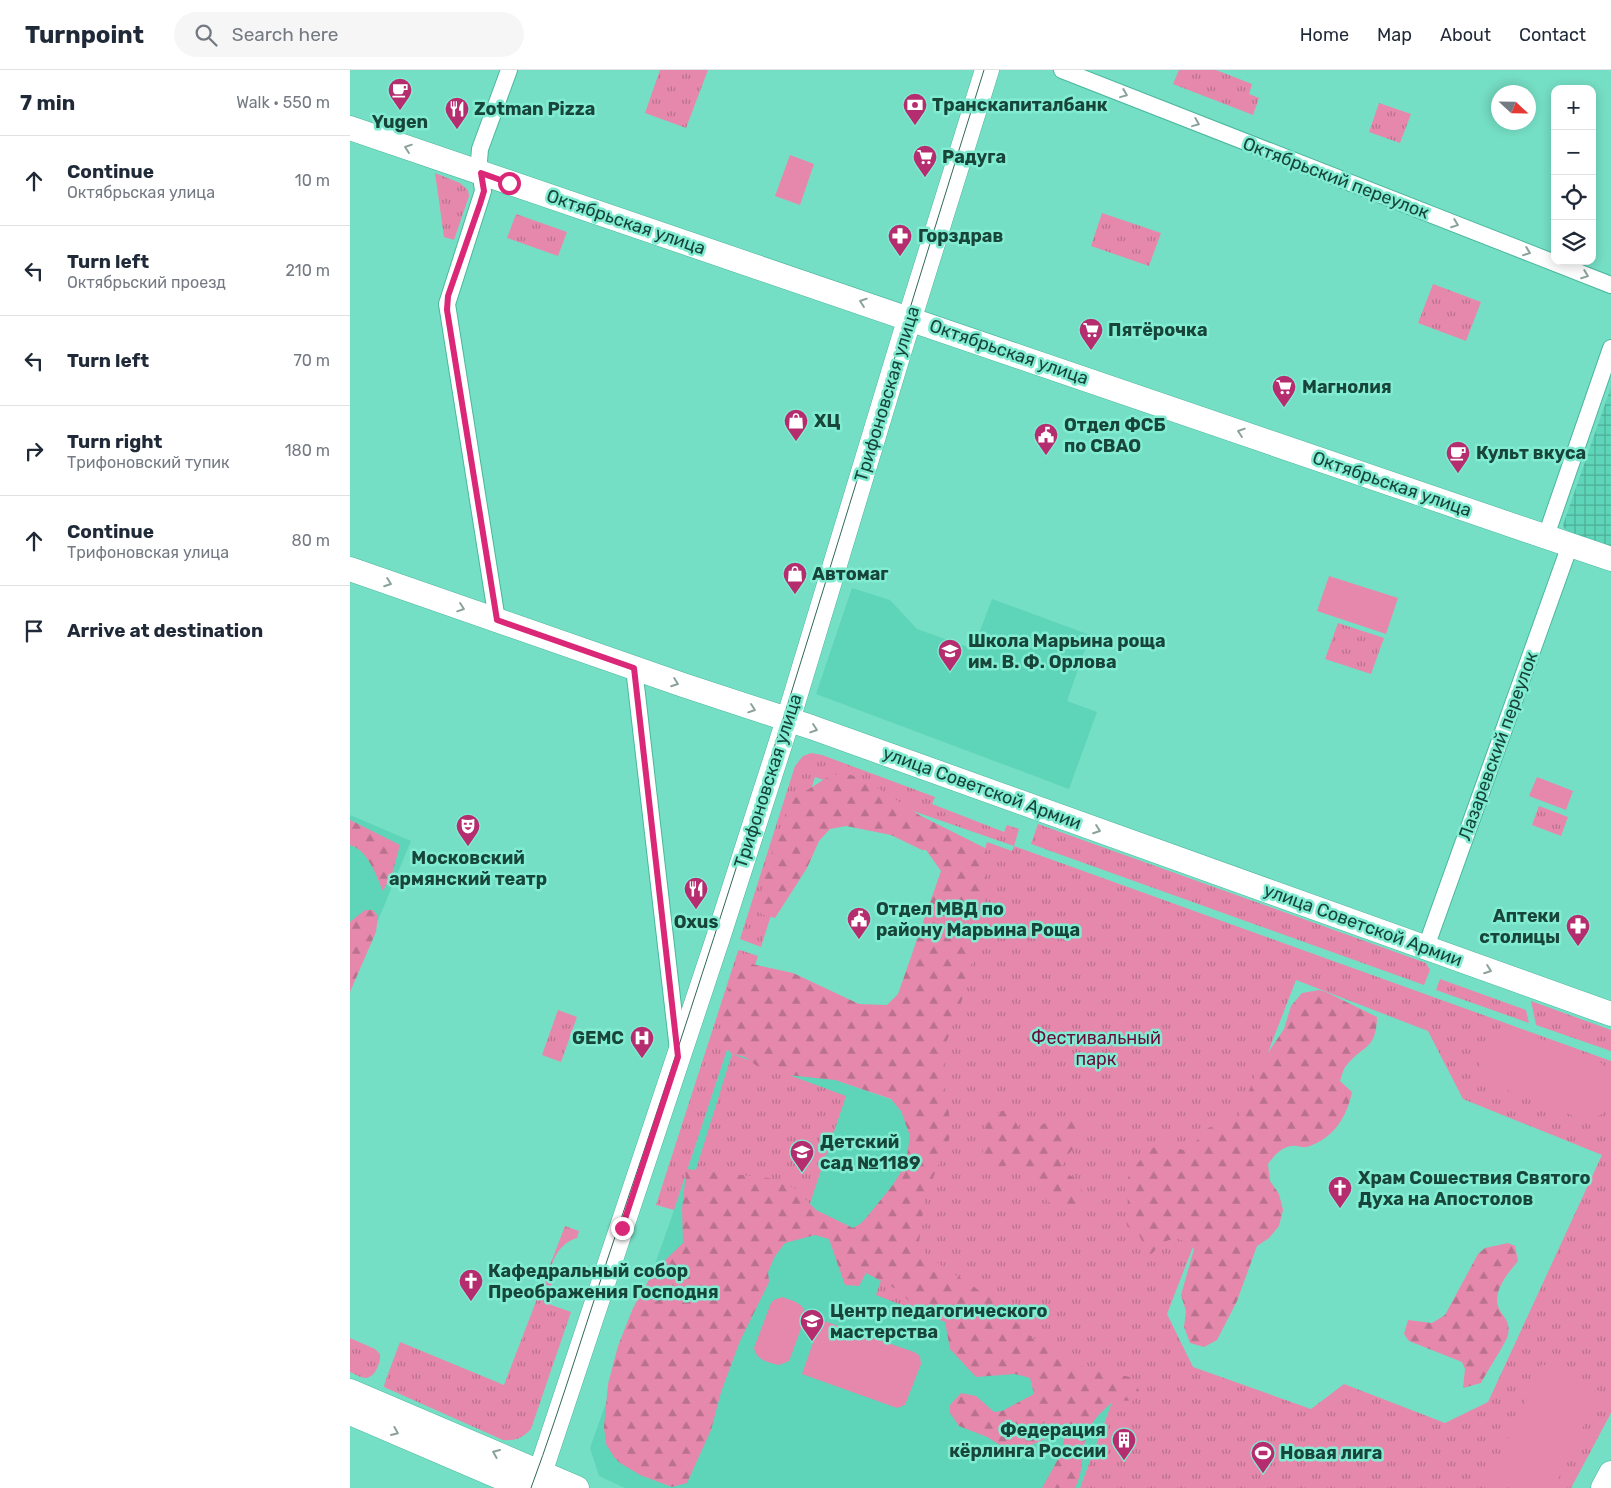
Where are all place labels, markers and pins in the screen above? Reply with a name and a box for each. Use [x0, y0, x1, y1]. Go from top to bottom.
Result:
cafe icon: Yugen [387, 77, 413, 111]
bank icon: Транскапиталбанк [902, 92, 928, 126]
place label: Транскапиталбанк [932, 94, 1108, 116]
restaurant icon: Zotman Pizza [444, 96, 470, 130]
place label: Zotman Pizza [474, 98, 595, 120]
place label: Yugen [372, 111, 428, 133]
supermarket icon: Радуга [912, 144, 938, 178]
place label: Радуга [942, 146, 1006, 168]
pharmacy icon: Горздрав [887, 223, 913, 257]
place label: Горздрав [918, 225, 1003, 247]
supermarket icon: Пятёрочка [1078, 317, 1104, 351]
place label: Пятёрочка [1108, 319, 1208, 341]
supermarket icon: Магнолия [1271, 374, 1297, 408]
place label: Магнолия [1302, 376, 1392, 398]
shop icon: ХЦ [783, 408, 809, 442]
place label: ХЦ [814, 410, 840, 432]
place label: Отдел ФСБ по СВАО [1064, 414, 1166, 457]
public building icon: Отдел ФСБ по СВАО [1033, 422, 1059, 456]
cafe icon: Культ вкуса [1445, 440, 1471, 474]
place label: Культ вкуса [1476, 442, 1586, 464]
shop icon: Автомаг [782, 561, 808, 595]
place label: Автомаг [812, 563, 889, 585]
place label: Школа Марьина роща им. В. Ф. Орлова [968, 630, 1166, 673]
school or university icon: Школа Марьина роща им. В. Ф. Орлова [937, 638, 963, 672]
theatre icon: Московский армянский театр [455, 813, 481, 847]
place label: Московский армянский театр [389, 847, 547, 890]
restaurant icon: Oxus [683, 876, 709, 910]
place label: Отдел МВД по району Марьина Роща [876, 898, 1080, 941]
place label: Аптеки столицы [1479, 905, 1560, 948]
public building icon: Отдел МВД по району Марьина Роща [846, 906, 872, 940]
place label: Oxus [674, 911, 718, 933]
pharmacy icon: Аптеки столицы [1565, 913, 1591, 947]
hospital icon: GEMC [629, 1025, 655, 1059]
place label: GEMC [572, 1027, 624, 1049]
place label: Детский сад №1189 [820, 1131, 921, 1174]
school or university icon: Детский сад №1189 [789, 1139, 815, 1173]
place label: Храм Сошествия Святого Духа на Апостолов [1358, 1167, 1591, 1210]
church icon: Храм Сошествия Святого Духа на Апостолов [1327, 1175, 1353, 1209]
place label: Кафедральный собор Преображения Господня [488, 1260, 719, 1303]
church icon: Кафедральный собор Преображения Господня [458, 1268, 484, 1302]
place label: Центр педагогического мастерства [830, 1300, 1047, 1343]
school or university icon: Центр педагогического мастерства [799, 1308, 825, 1342]
place label: Федерация кёрлинга России [949, 1419, 1106, 1462]
building icon: Федерация кёрлинга России [1111, 1427, 1137, 1461]
sports icon: Новая лига [1250, 1440, 1276, 1474]
place label: Новая лига [1280, 1442, 1382, 1464]

